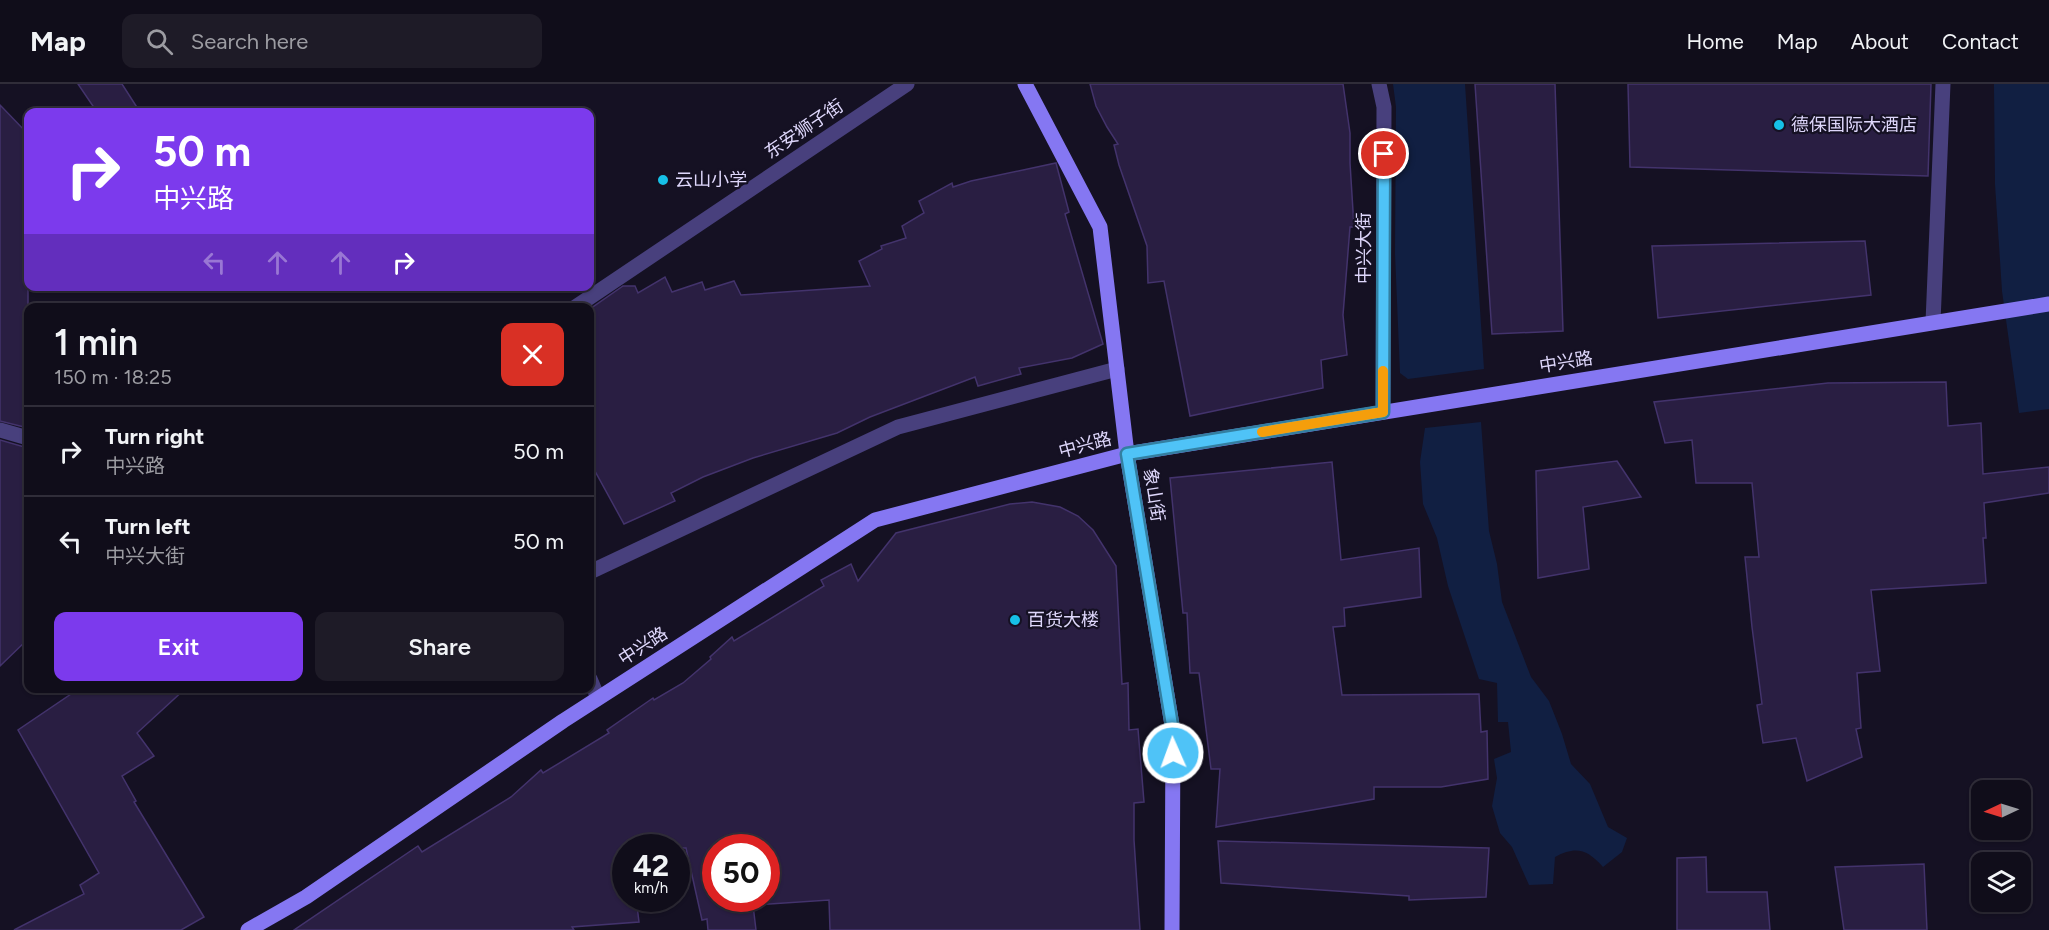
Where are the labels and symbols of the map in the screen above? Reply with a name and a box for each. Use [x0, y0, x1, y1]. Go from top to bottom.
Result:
street label: 东安狮子街 [761, 95, 847, 163]
place label: 德保国际大酒店 [1791, 114, 1917, 136]
marker: 德保国际大酒店 [1772, 118, 1786, 132]
pin [1358, 128, 1409, 179]
place label: 云山小学 [675, 169, 747, 191]
marker: 云山小学 [656, 173, 670, 187]
street label: 中兴大街 [1353, 212, 1375, 284]
street label: 中兴路 [1538, 347, 1594, 377]
street label: 中兴路 [1056, 427, 1114, 463]
street label: 象山街 [1139, 467, 1169, 523]
place label: 百货大楼 [1027, 609, 1099, 631]
marker: 百货大楼 [1008, 613, 1022, 627]
street label: 中兴路 [614, 622, 672, 670]
position arrow [1141, 721, 1205, 785]
north arrow [1971, 780, 2031, 840]
speed limit sign: 50 [702, 834, 780, 912]

